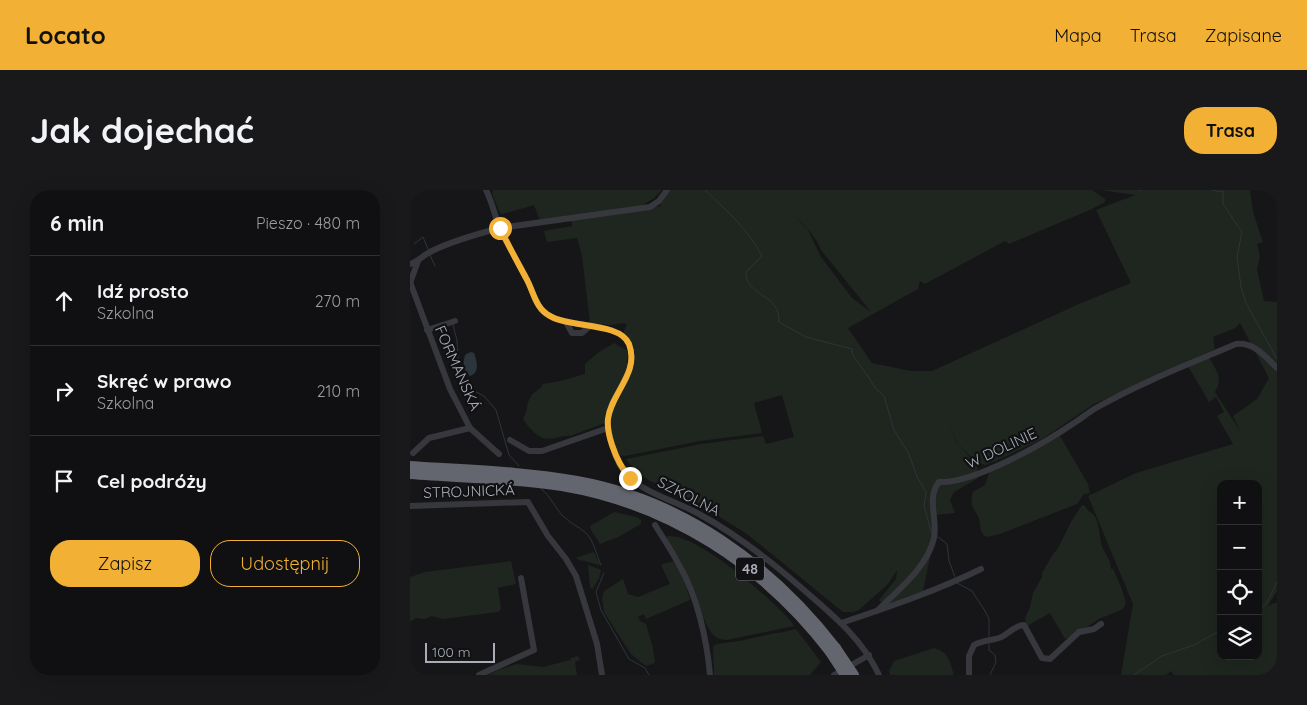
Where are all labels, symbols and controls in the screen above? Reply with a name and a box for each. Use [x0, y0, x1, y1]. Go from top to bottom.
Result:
text: Locato [25, 20, 106, 50]
text: Mapa [1054, 24, 1102, 47]
text: Trasa [1130, 24, 1177, 47]
text: Zapisane [1205, 24, 1282, 47]
button: Trasa [1184, 107, 1277, 154]
text: Jak dojechać [30, 108, 254, 152]
text: 6 min [50, 210, 104, 236]
text: Pieszo · 480 m [256, 213, 360, 233]
route start [489, 217, 512, 240]
text: Idź prosto [97, 279, 189, 303]
icon: ahead [50, 287, 78, 315]
text: 270 m [315, 291, 360, 311]
text: Szkolna [97, 303, 154, 323]
street label: FORMANSKÁ [431, 322, 485, 414]
text: Skręć w prawo [97, 369, 232, 393]
icon: right [50, 377, 78, 405]
text: 210 m [317, 381, 360, 401]
text: Szkolna [97, 393, 154, 413]
street label: W DOLINIE [963, 423, 1039, 473]
icon: arrive [50, 467, 78, 495]
route end [619, 467, 642, 490]
text: Cel podróży [97, 469, 207, 493]
street label: SZKOLNA [654, 472, 724, 520]
street label: STROJNICKÁ [423, 480, 515, 502]
map controls [1217, 480, 1262, 660]
button: + [1217, 480, 1262, 525]
button: − [1217, 525, 1262, 570]
button: Zapisz [50, 540, 200, 587]
button: Udostępnij [210, 540, 360, 587]
road number: 48 [736, 558, 764, 580]
button: locate [1217, 570, 1262, 615]
button: layers [1217, 615, 1262, 660]
scale bar [425, 640, 495, 663]
text: 100 m [432, 643, 470, 661]

